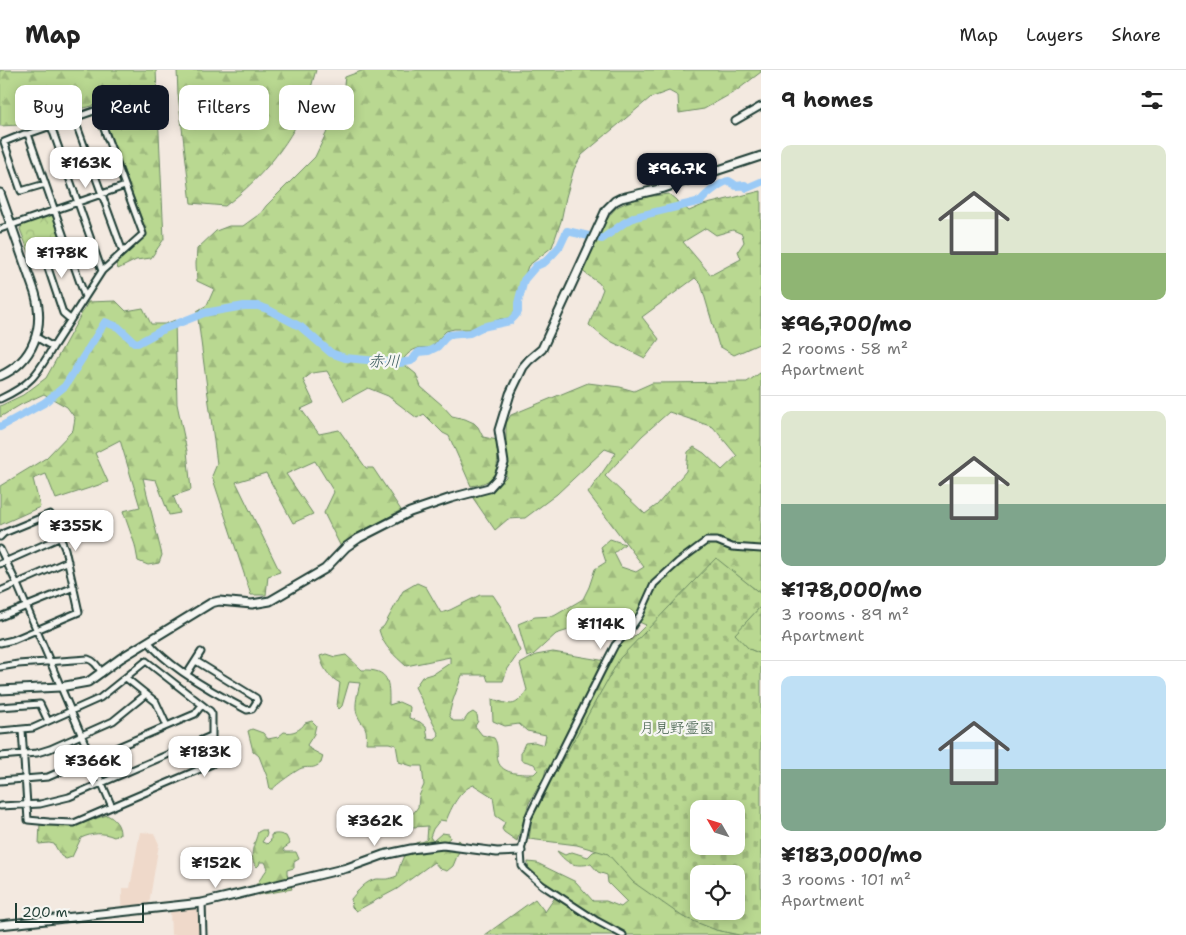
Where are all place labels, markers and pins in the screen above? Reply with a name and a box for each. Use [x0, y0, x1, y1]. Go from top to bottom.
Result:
pin: ¥163K [51, 146, 121, 189]
pin: ¥96.7K [636, 152, 718, 195]
pin: ¥178K [27, 236, 97, 279]
pin: ¥355K [41, 510, 111, 552]
pin: ¥114K [566, 608, 636, 650]
pin: ¥183K [170, 736, 240, 778]
pin: ¥366K [58, 744, 128, 787]
pin: ¥362K [340, 804, 410, 847]
pin: ¥152K [181, 846, 251, 889]

